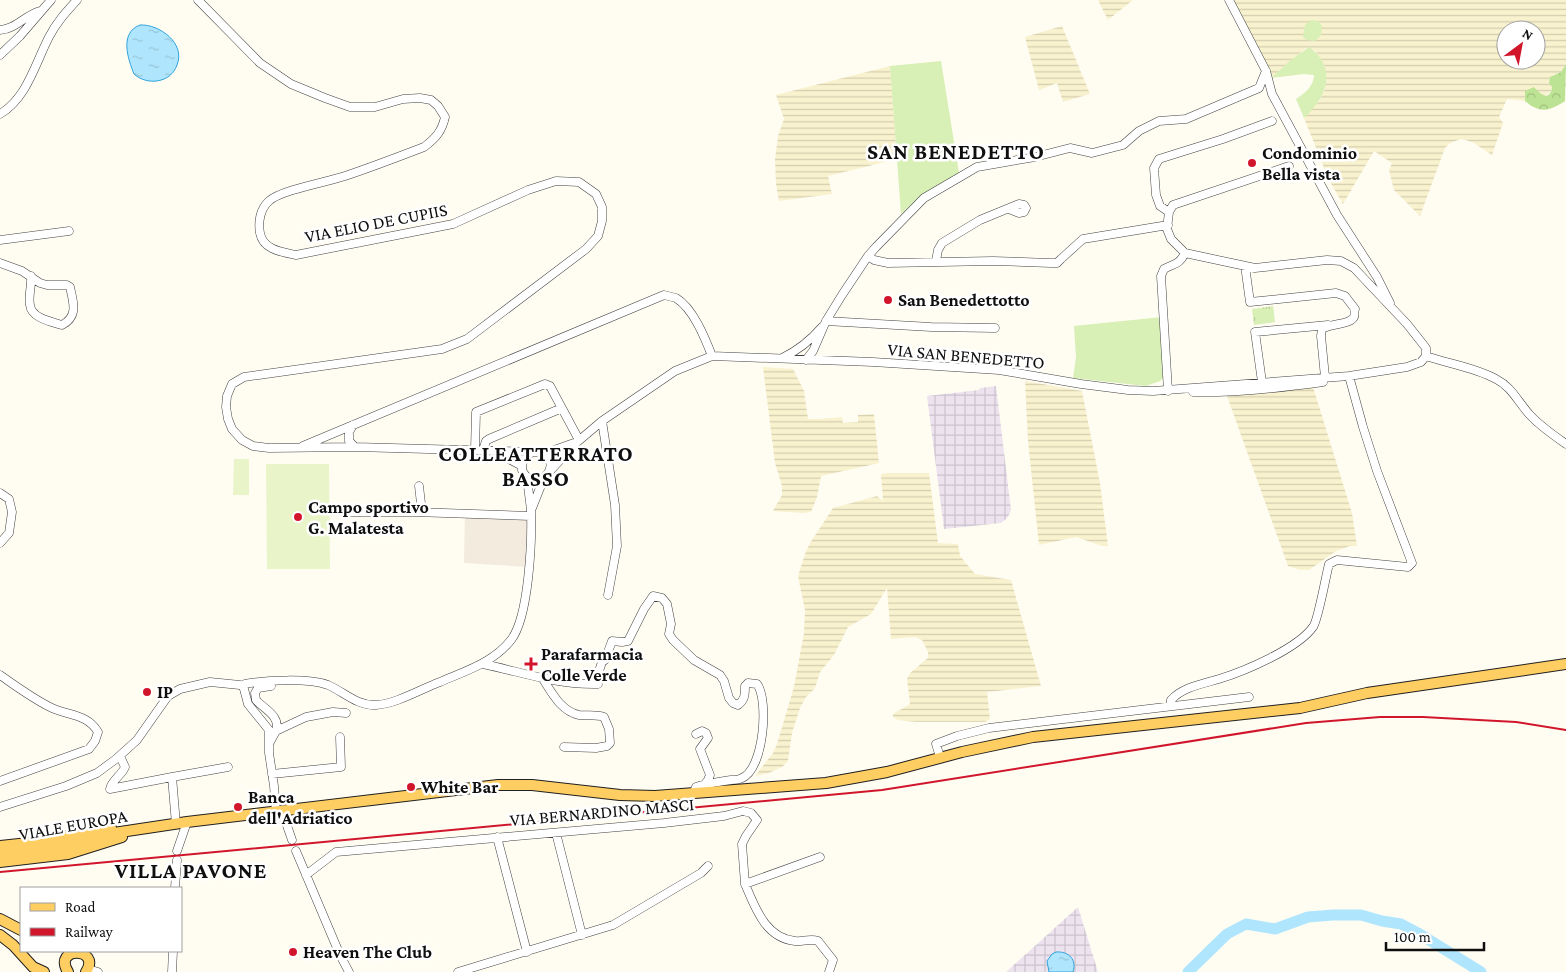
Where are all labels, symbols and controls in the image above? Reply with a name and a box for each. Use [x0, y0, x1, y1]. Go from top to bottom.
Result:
north arrow [1496, 20, 1546, 70]
text: N [1520, 25, 1537, 44]
district label: SAN BENEDETTO [867, 139, 1045, 164]
place label: Condominio Bella vista [1262, 143, 1357, 184]
marker: Condominio Bella vista [1246, 157, 1258, 169]
street label: VIA ELIO DE CUPIIS [303, 199, 449, 247]
place label: San Benedettotto [898, 290, 1030, 310]
marker: San Benedettotto [882, 294, 894, 306]
street label: VIA SAN BENEDETTO [887, 339, 1045, 373]
district label: COLLEATTERRATO BASSO [438, 441, 634, 491]
place label: Campo sportivo G. Malatesta [308, 497, 429, 538]
marker: Campo sportivo G. Malatesta [292, 511, 304, 523]
place label: Parafarmacia Colle Verde [541, 644, 643, 685]
marker: Parafarmacia Colle Verde [525, 658, 537, 670]
place label: IP [157, 682, 173, 702]
marker: IP [141, 686, 153, 698]
place label: White Bar [420, 777, 498, 797]
marker: White Bar [405, 781, 417, 793]
place label: Banca dell'Adriatico [248, 787, 353, 828]
street label: VIA BERNARDINO MASCI [509, 794, 695, 830]
marker: Banca dell'Adriatico [232, 801, 244, 813]
street label: VIALE EUROPA [17, 805, 130, 844]
district label: VILLA PAVONE [114, 858, 267, 883]
legend [20, 887, 182, 952]
text: Road [65, 899, 96, 915]
scale bar [1386, 920, 1484, 952]
text: Railway [65, 924, 113, 941]
text: 100 m [1394, 929, 1431, 945]
place label: Heaven The Club [303, 942, 432, 962]
marker: Heaven The Club [287, 946, 299, 958]

